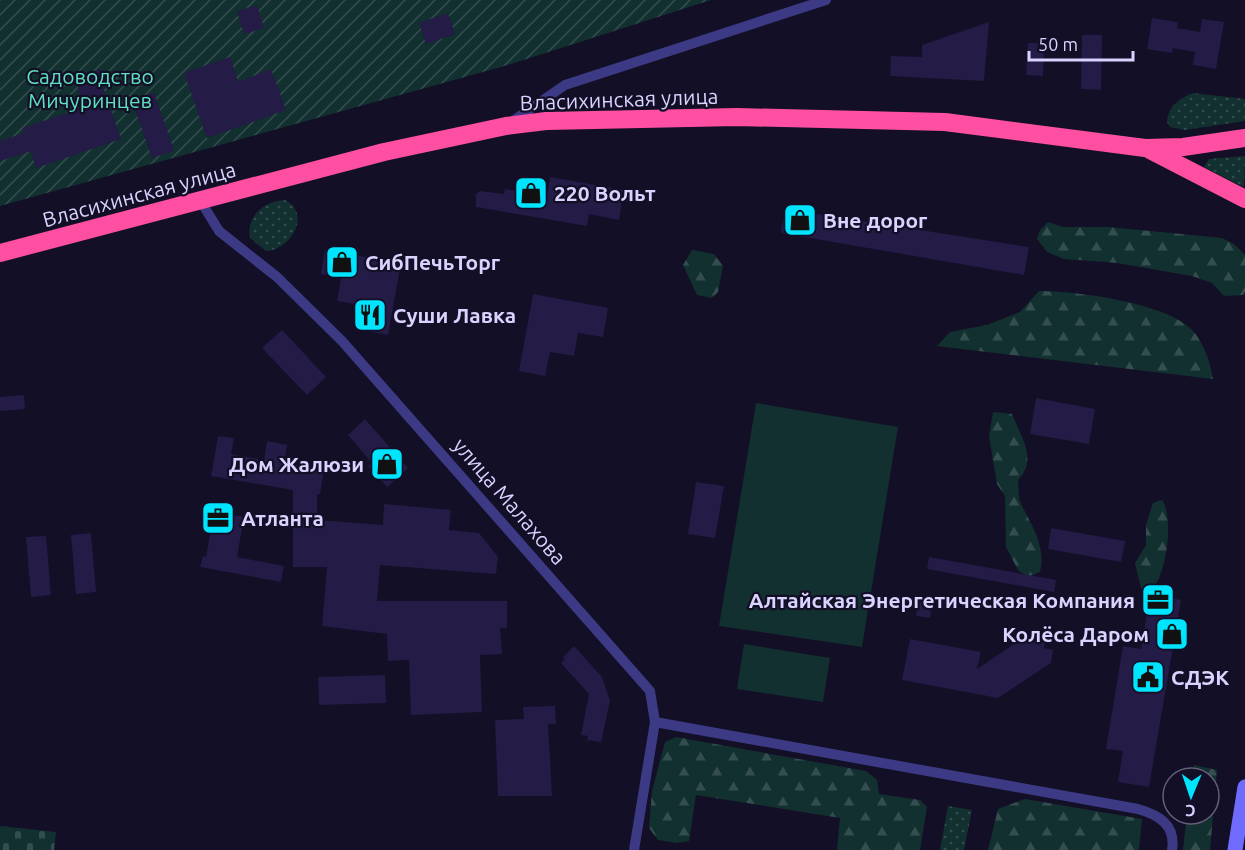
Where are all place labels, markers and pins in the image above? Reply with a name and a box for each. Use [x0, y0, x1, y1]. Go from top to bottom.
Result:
shop icon: 220 Вольт [513, 175, 549, 211]
place label: 220 Вольт [554, 181, 656, 205]
shop icon: Вне дорог [782, 202, 818, 238]
place label: Вне дорог [823, 208, 928, 232]
shop icon: СибПечьТорг [324, 244, 360, 280]
place label: СибПечьТорг [365, 250, 501, 274]
restaurant icon: Суши Лавка [352, 297, 388, 333]
place label: Суши Лавка [393, 303, 516, 327]
shop icon: Дом Жалюзи [369, 446, 405, 482]
place label: Дом Жалюзи [229, 452, 364, 476]
office icon: Атланта [200, 500, 236, 536]
place label: Атланта [241, 506, 324, 530]
office icon: Алтайская Энергетическая Компания [1140, 582, 1176, 618]
place label: Алтайская Энергетическая Компания [749, 588, 1135, 612]
shop icon: Колёса Даром [1154, 616, 1190, 652]
place label: Колёса Даром [1002, 622, 1149, 646]
public building icon: СДЭК [1130, 659, 1166, 695]
place label: СДЭК [1171, 665, 1229, 689]

